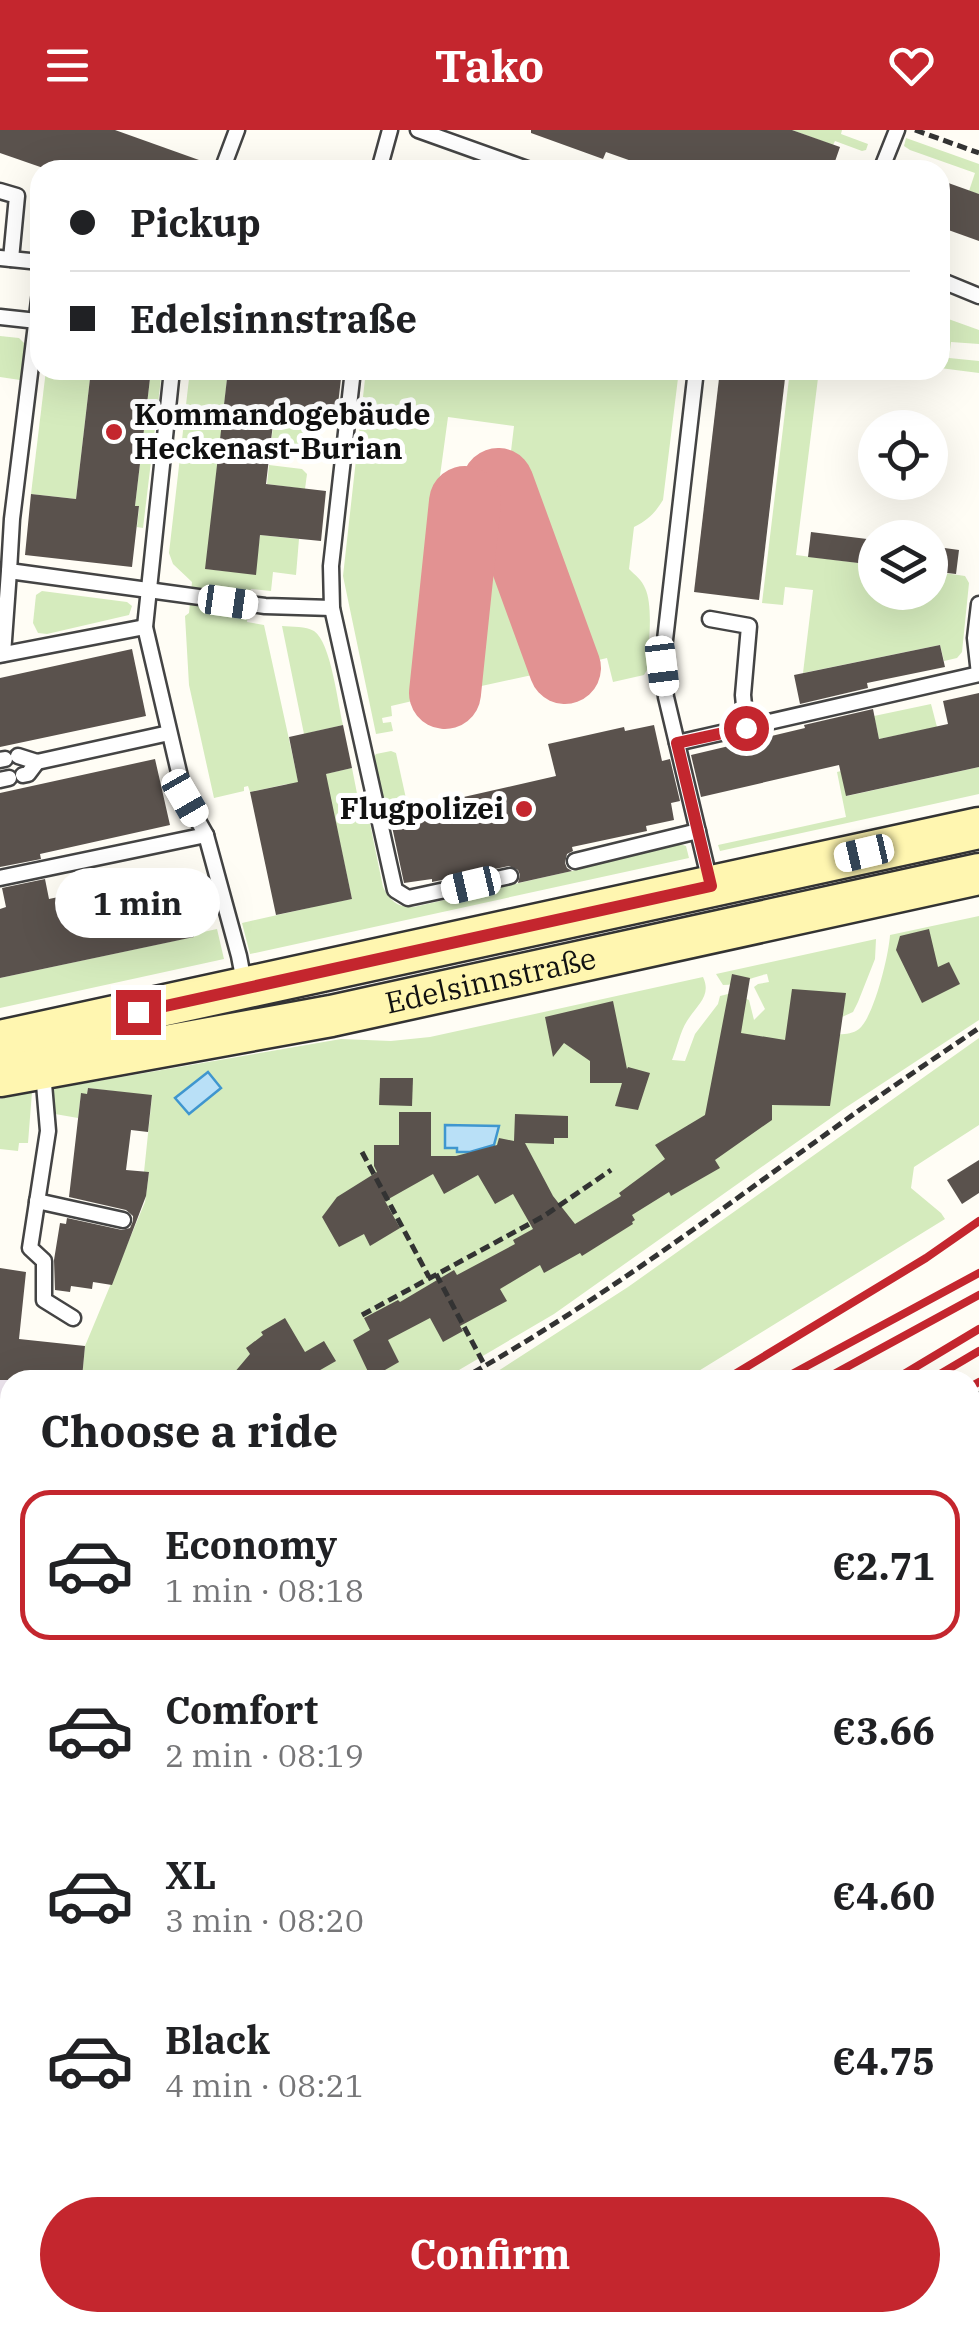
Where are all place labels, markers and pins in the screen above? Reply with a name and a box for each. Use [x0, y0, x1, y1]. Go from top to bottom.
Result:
place label: Kommandogebäude Heckenast-Burian [134, 394, 430, 467]
marker: Kommandogebäude Heckenast-Burian [103, 421, 125, 443]
place label: Flugpolizei [340, 788, 504, 827]
marker: Flugpolizei [513, 798, 535, 820]

